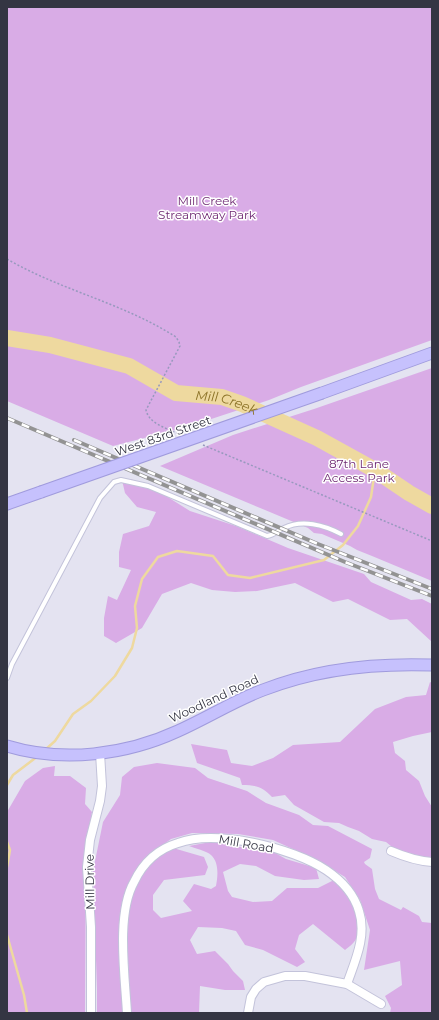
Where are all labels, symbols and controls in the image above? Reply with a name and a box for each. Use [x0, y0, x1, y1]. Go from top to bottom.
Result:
park label: Mill Creek Streamway Park [158, 193, 257, 222]
water label: Mill Creek [195, 387, 261, 419]
street label: West 83rd Street [113, 412, 213, 459]
park label: 87th Lane Access Park [323, 456, 396, 485]
street label: Woodland Road [167, 671, 261, 726]
street label: Mill Road [217, 831, 275, 856]
street label: Mill Drive [82, 854, 97, 910]

